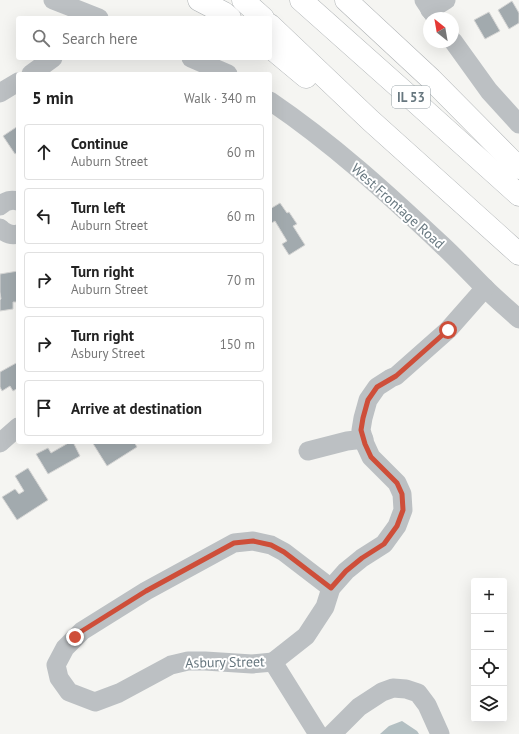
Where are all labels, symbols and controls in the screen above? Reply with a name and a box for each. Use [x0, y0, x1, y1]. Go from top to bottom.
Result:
north arrow [423, 12, 459, 48]
search box [16, 16, 272, 60]
icon: search [30, 27, 52, 49]
text: Search here [62, 29, 138, 48]
road number: IL 53 [392, 86, 430, 108]
text: 5 min [32, 87, 73, 109]
text: Walk · 340 m [184, 90, 256, 107]
text: Continue [71, 134, 128, 153]
icon: ahead [33, 141, 55, 163]
text: 60 m [227, 144, 255, 161]
text: Auburn Street [71, 153, 148, 170]
street label: West Frontage Road [348, 159, 448, 253]
text: Turn left [71, 198, 125, 217]
icon: left [33, 205, 55, 227]
text: 60 m [227, 208, 255, 225]
text: Auburn Street [71, 217, 148, 234]
text: Turn right [71, 262, 134, 281]
icon: right [33, 269, 55, 291]
text: 70 m [227, 272, 255, 289]
text: Auburn Street [71, 281, 148, 298]
route start [439, 321, 457, 339]
text: Turn right [71, 326, 134, 345]
icon: right [33, 333, 55, 355]
text: 150 m [220, 336, 255, 353]
text: Asbury Street [71, 345, 145, 362]
icon: arrive [33, 397, 55, 419]
text: Arrive at destination [71, 399, 202, 418]
map controls [471, 578, 507, 722]
button: + [471, 578, 507, 614]
button: − [471, 614, 507, 650]
route end [66, 628, 84, 646]
button: locate [471, 650, 507, 686]
street label: Asbury Street [185, 652, 265, 672]
button: layers [471, 686, 507, 722]

